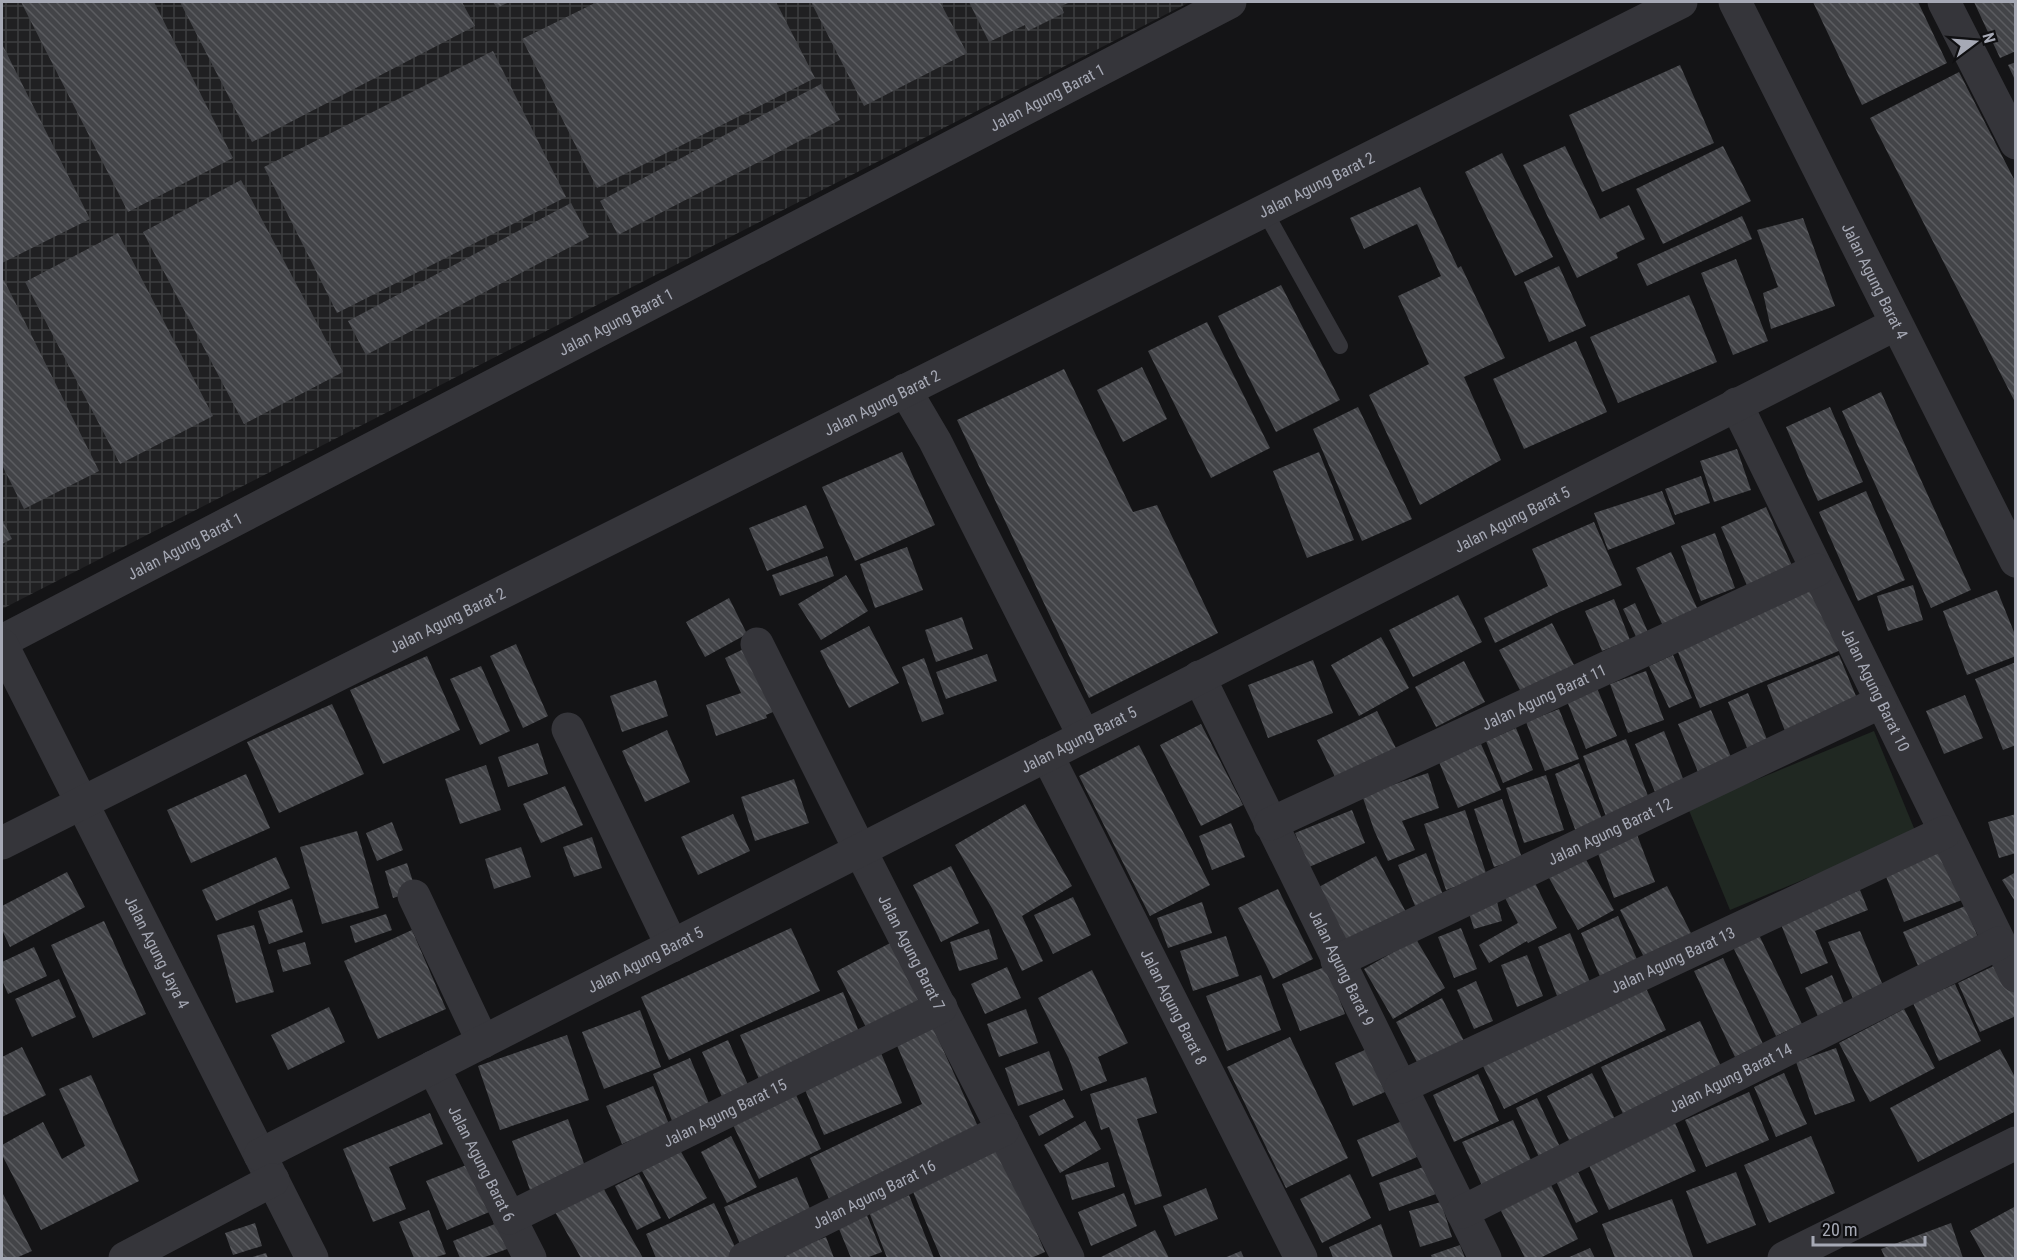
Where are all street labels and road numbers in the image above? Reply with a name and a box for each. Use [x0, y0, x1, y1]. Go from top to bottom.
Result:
street label: Jalan Agung Barat 1 [986, 59, 1108, 135]
street label: Jalan Agung Barat 2 [1255, 148, 1378, 222]
street label: Jalan Agung Barat 4 [1838, 220, 1912, 342]
street label: Jalan Agung Barat 1 [555, 284, 677, 359]
street label: Jalan Agung Barat 2 [821, 365, 943, 439]
street label: Jalan Agung Barat 5 [1451, 482, 1573, 556]
street label: Jalan Agung Barat 1 [124, 508, 246, 584]
street label: Jalan Agung Barat 2 [386, 583, 509, 657]
street label: Jalan Agung Barat 10 [1838, 625, 1914, 755]
street label: Jalan Agung Barat 11 [1479, 660, 1609, 734]
street label: Jalan Agung Barat 5 [1017, 702, 1140, 777]
street label: Jalan Agung Barat 12 [1545, 794, 1675, 869]
street label: Jalan Agung Barat 7 [875, 891, 950, 1013]
street label: Jalan Agung Jaya 4 [121, 893, 194, 1011]
street label: Jalan Agung Barat 9 [1305, 906, 1379, 1029]
street label: Jalan Agung Barat 5 [584, 922, 706, 997]
street label: Jalan Agung Barat 13 [1607, 922, 1738, 997]
street label: Jalan Agung Barat 8 [1137, 946, 1211, 1068]
street label: Jalan Agung Barat 14 [1666, 1039, 1795, 1116]
street label: Jalan Agung Barat 15 [660, 1074, 790, 1151]
street label: Jalan Agung Barat 6 [445, 1102, 519, 1224]
street label: Jalan Agung Barat 16 [809, 1155, 939, 1233]

